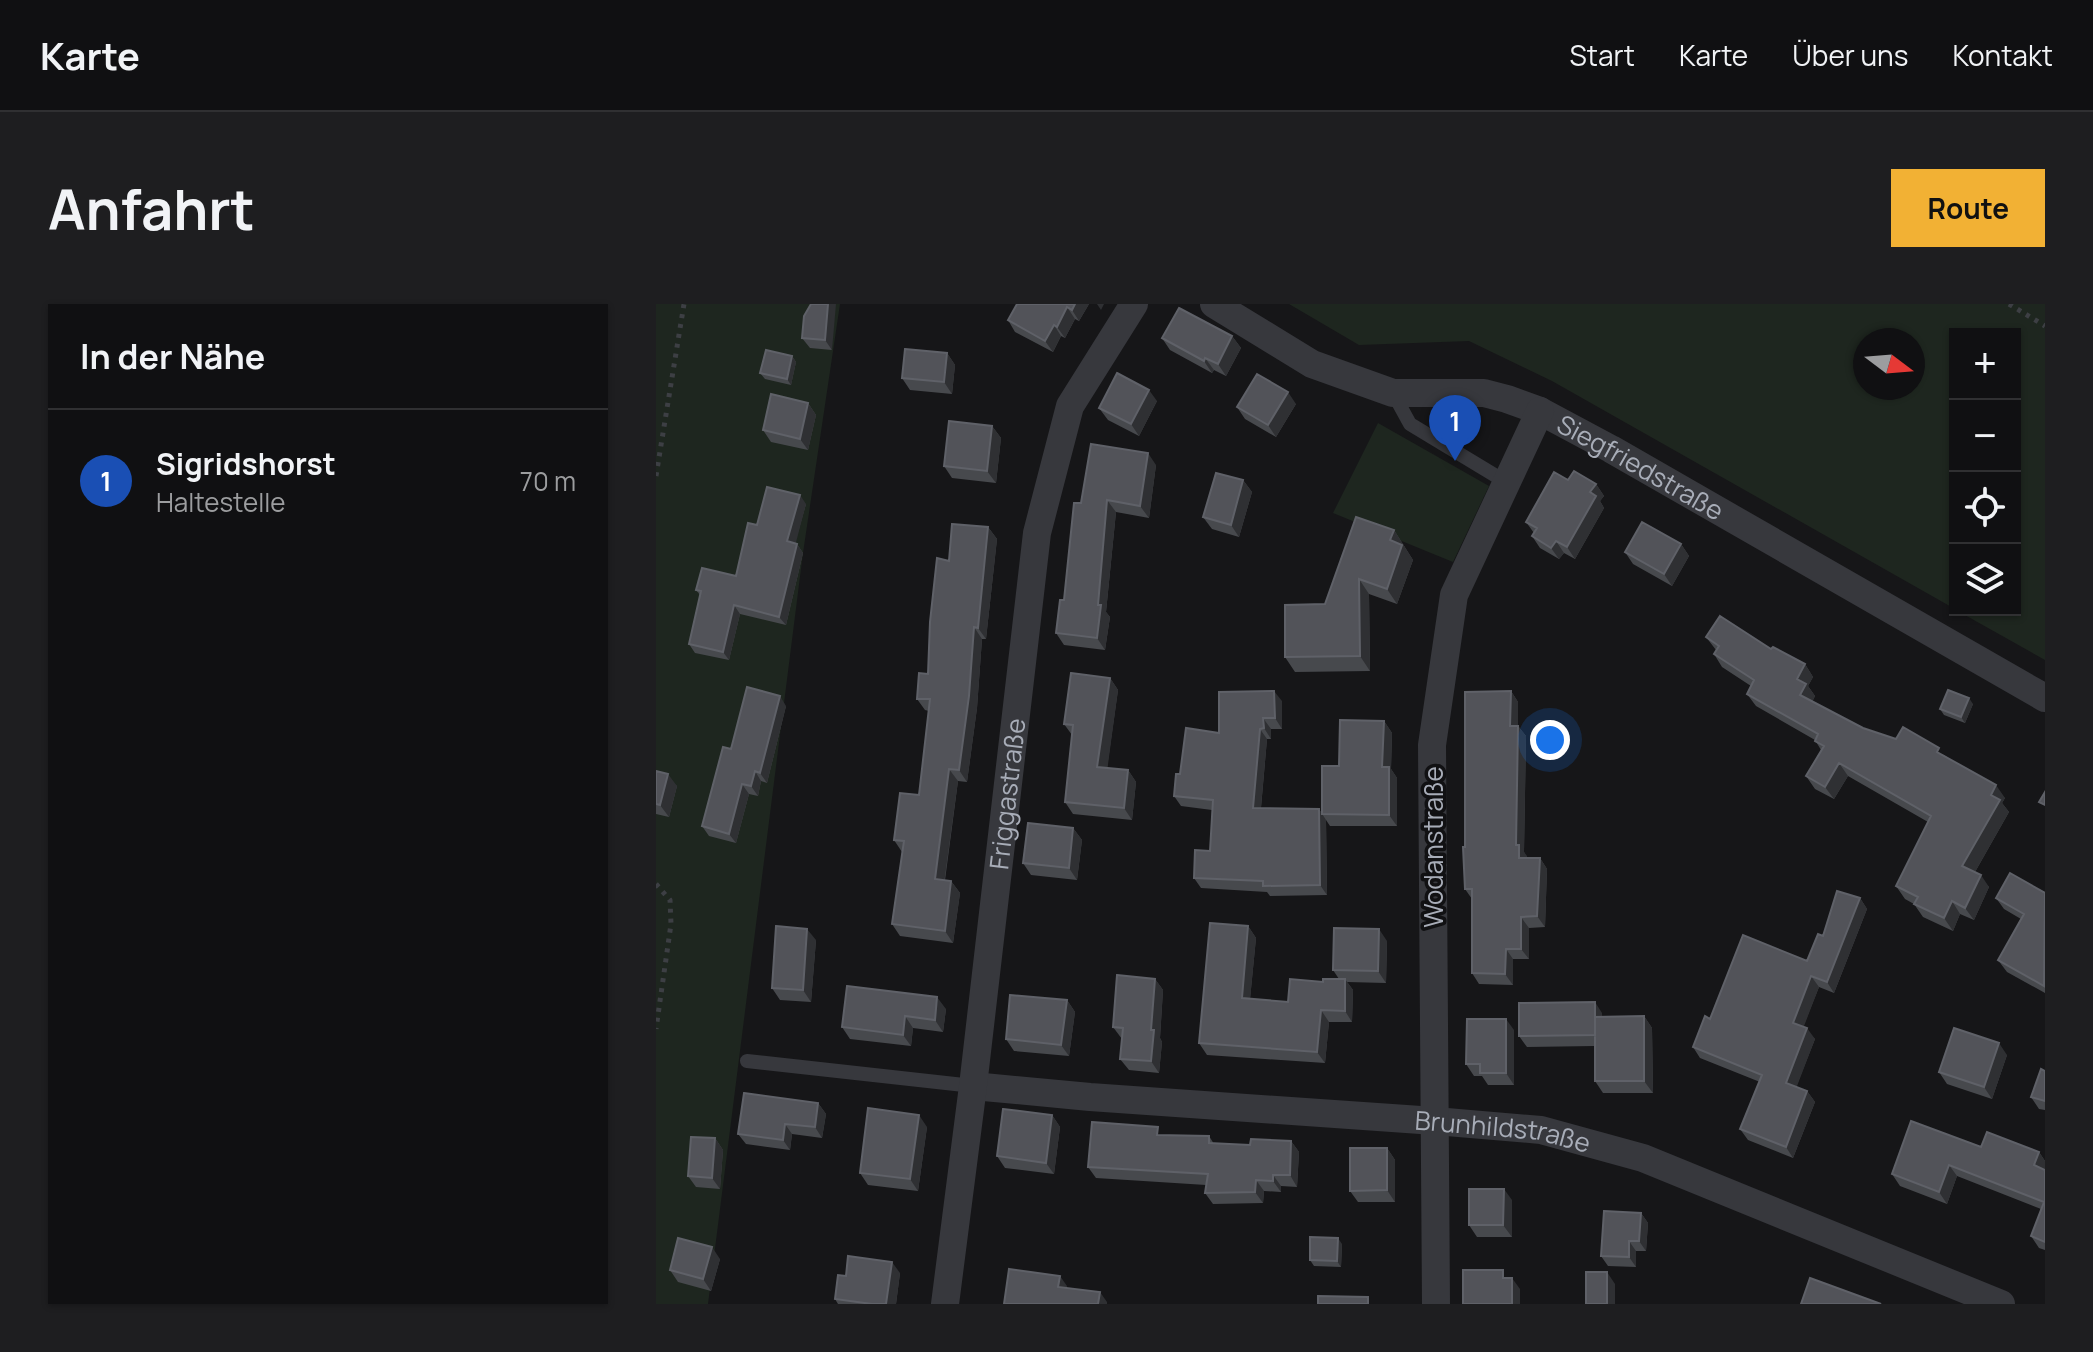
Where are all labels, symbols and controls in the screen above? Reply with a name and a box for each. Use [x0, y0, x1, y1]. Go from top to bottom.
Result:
text: Karte [40, 29, 140, 81]
text: Start [1570, 36, 1635, 74]
text: Karte [1679, 36, 1748, 74]
text: Über uns [1792, 36, 1908, 74]
text: Kontakt [1952, 36, 2053, 74]
button: Route [1891, 169, 2045, 247]
text: Anfahrt [48, 170, 255, 247]
north arrow [1853, 328, 1925, 400]
map controls [1949, 328, 2021, 616]
button: + [1949, 328, 2021, 400]
text: In der Nähe [80, 333, 265, 379]
pin: 1 [1429, 395, 1481, 461]
button: − [1949, 400, 2021, 472]
street label: Siegfriedstraße [1551, 406, 1731, 528]
text: Sigridshorst [156, 443, 336, 484]
text: 1 [100, 463, 112, 499]
text: 70 m [520, 463, 576, 499]
button: locate [1949, 472, 2021, 544]
text: Haltestelle [156, 484, 285, 520]
button: layers [1949, 544, 2021, 616]
street label: Friggastraße [980, 716, 1033, 871]
your location [1530, 720, 1570, 760]
street label: Wodanstraße [1415, 766, 1451, 928]
street label: Brunhildstraße [1414, 1102, 1595, 1161]

